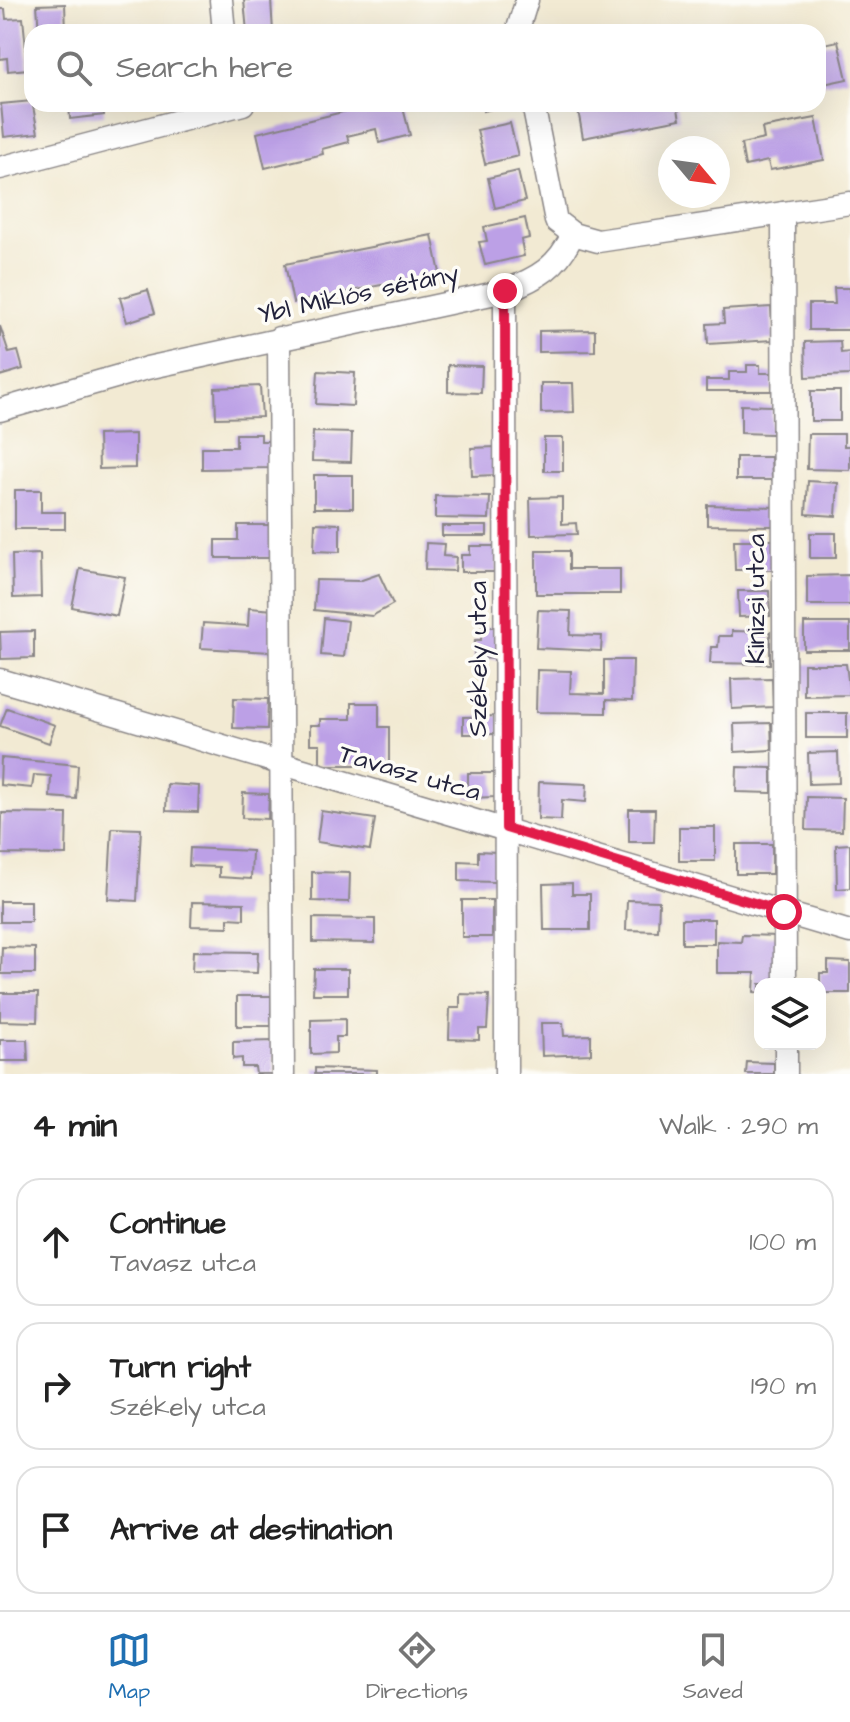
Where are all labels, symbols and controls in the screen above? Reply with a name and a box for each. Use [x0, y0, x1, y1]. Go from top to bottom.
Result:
search box [24, 24, 826, 112]
icon: search [52, 46, 96, 90]
text: Search here [116, 47, 293, 89]
north arrow [658, 136, 730, 208]
street label: Ybl Miklós sétány [254, 255, 462, 335]
route end [487, 273, 523, 309]
street label: Kinizsi utca [738, 534, 774, 664]
street label: Székely utca [460, 581, 498, 737]
street label: Tavasz utca [335, 736, 485, 810]
route start [766, 894, 802, 930]
map controls [754, 978, 826, 1050]
button: layers [754, 978, 826, 1050]
text: 4 min [32, 1102, 117, 1150]
text: Walk · 290 m [659, 1108, 818, 1144]
text: Continue [110, 1203, 226, 1245]
icon: ahead [34, 1220, 78, 1264]
text: 100 m [749, 1224, 816, 1260]
text: Tavasz utca [110, 1245, 256, 1281]
text: Turn right [110, 1347, 251, 1389]
icon: right [34, 1364, 78, 1408]
text: 190 m [751, 1368, 816, 1404]
text: Székely utca [110, 1389, 266, 1425]
icon: arrive [34, 1508, 78, 1552]
text: Arrive at destination [110, 1509, 392, 1551]
tab: Map [107, 1628, 151, 1707]
tab: Directions [366, 1628, 468, 1707]
tab: Saved [683, 1628, 743, 1707]

